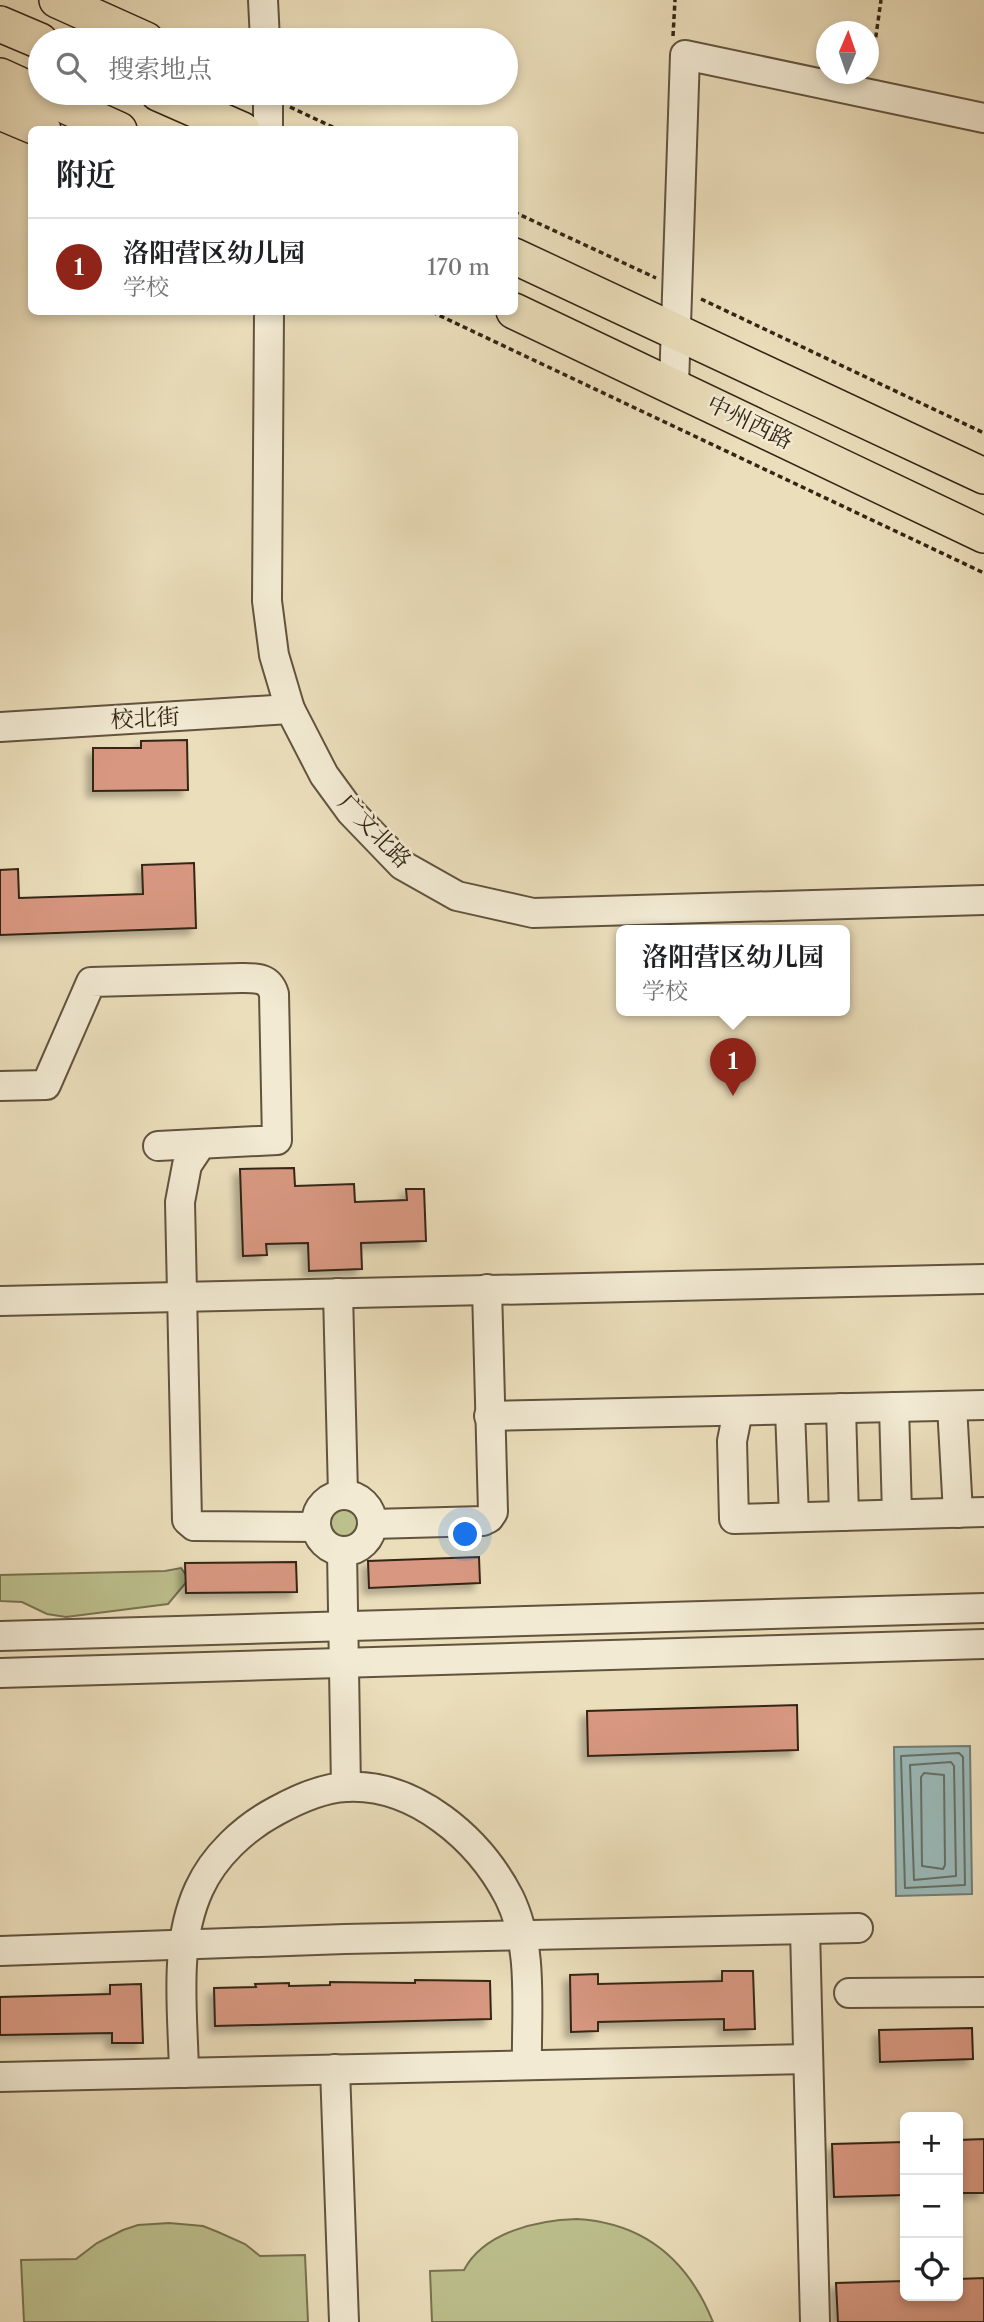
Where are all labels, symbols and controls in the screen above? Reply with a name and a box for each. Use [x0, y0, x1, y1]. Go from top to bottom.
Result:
north arrow [816, 21, 879, 84]
search box [28, 28, 518, 105]
icon: search [52, 48, 90, 86]
text: 搜索地点 [108, 53, 212, 85]
text: 附近 [56, 156, 116, 193]
text: 洛阳营区幼儿园 [123, 237, 305, 269]
text: 1 [74, 253, 84, 281]
text: 170 m [427, 253, 490, 281]
text: 学校 [123, 273, 169, 301]
street label: 中州西路 [703, 389, 797, 455]
street label: 校北街 [110, 702, 180, 734]
street label: 广文北路 [333, 788, 417, 874]
popup [616, 925, 850, 1016]
text: 洛阳营区幼儿园 [642, 941, 824, 973]
text: 学校 [642, 977, 688, 1005]
pin: 1 [710, 1038, 756, 1096]
your location [448, 1517, 482, 1551]
map controls [900, 2112, 963, 2301]
button: + [900, 2112, 963, 2175]
button: − [900, 2175, 963, 2238]
button: locate [900, 2238, 963, 2301]

